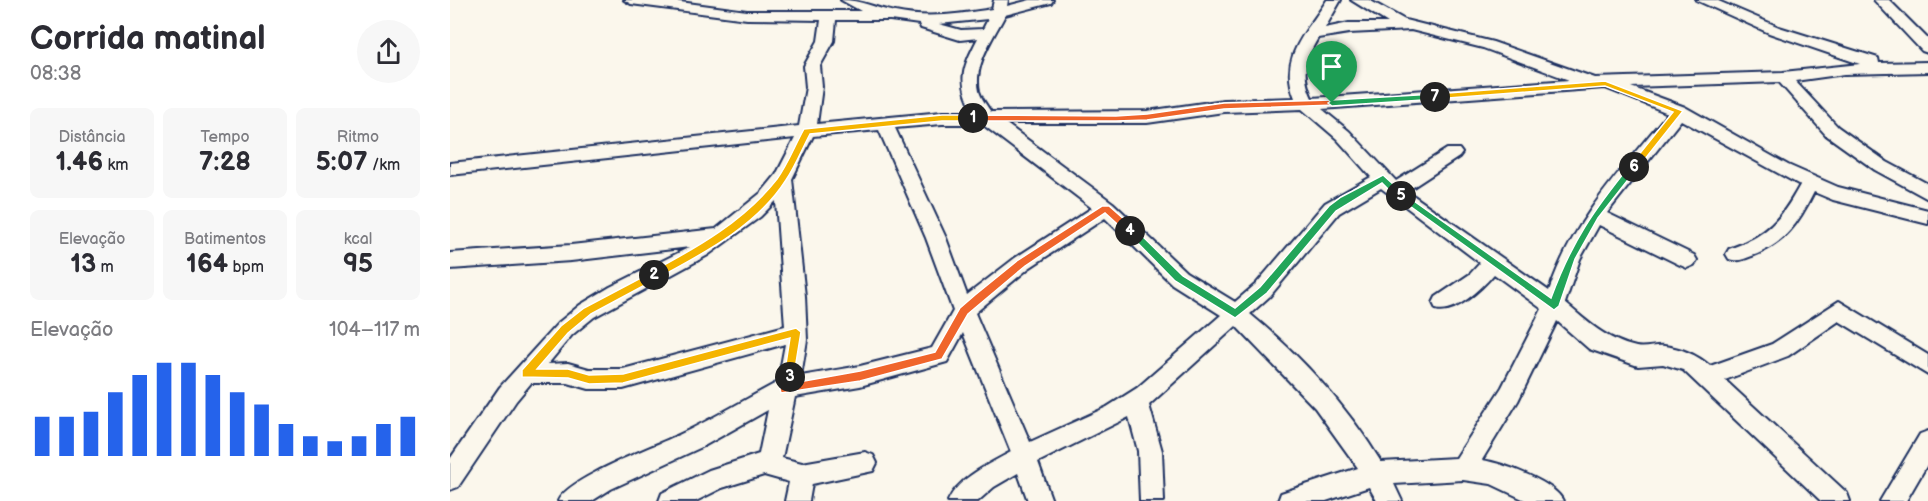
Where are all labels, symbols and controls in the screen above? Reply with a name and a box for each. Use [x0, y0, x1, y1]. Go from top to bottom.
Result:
text: Corrida matinal [30, 19, 266, 59]
button: share [357, 20, 420, 83]
pin [1306, 41, 1357, 103]
icon: arrive [1315, 50, 1348, 83]
text: 08:38 [30, 62, 81, 86]
pin: 7 [1420, 82, 1450, 112]
text: 7 [1431, 87, 1439, 106]
pin: 1 [958, 103, 988, 133]
text: 1 [970, 108, 976, 127]
text: Distância [58, 128, 126, 147]
text: Tempo [200, 128, 250, 147]
text: Ritmo [337, 128, 379, 147]
text: 1.46 [55, 147, 103, 178]
text: 7:28 [199, 147, 251, 178]
text: 5:07 [316, 147, 368, 178]
pin: 6 [1619, 152, 1649, 182]
text: km [103, 156, 129, 175]
text: /km [368, 156, 400, 175]
text: 6 [1629, 157, 1639, 176]
pin: 5 [1386, 181, 1416, 211]
text: 5 [1396, 186, 1406, 205]
pin: 4 [1115, 216, 1145, 246]
text: 4 [1125, 221, 1135, 240]
text: Elevação [59, 230, 125, 249]
text: Batimentos [184, 230, 266, 249]
text: kcal [344, 230, 372, 249]
text: 13 [70, 249, 96, 280]
text: 164 [186, 249, 228, 280]
text: 95 [343, 249, 373, 280]
text: m [96, 258, 114, 277]
text: bpm [228, 258, 264, 277]
pin: 2 [639, 260, 669, 290]
text: 2 [649, 265, 659, 284]
text: Elevação [30, 318, 113, 342]
text: 104–117 m [329, 318, 420, 342]
pin: 3 [775, 362, 805, 392]
text: 3 [785, 367, 795, 386]

